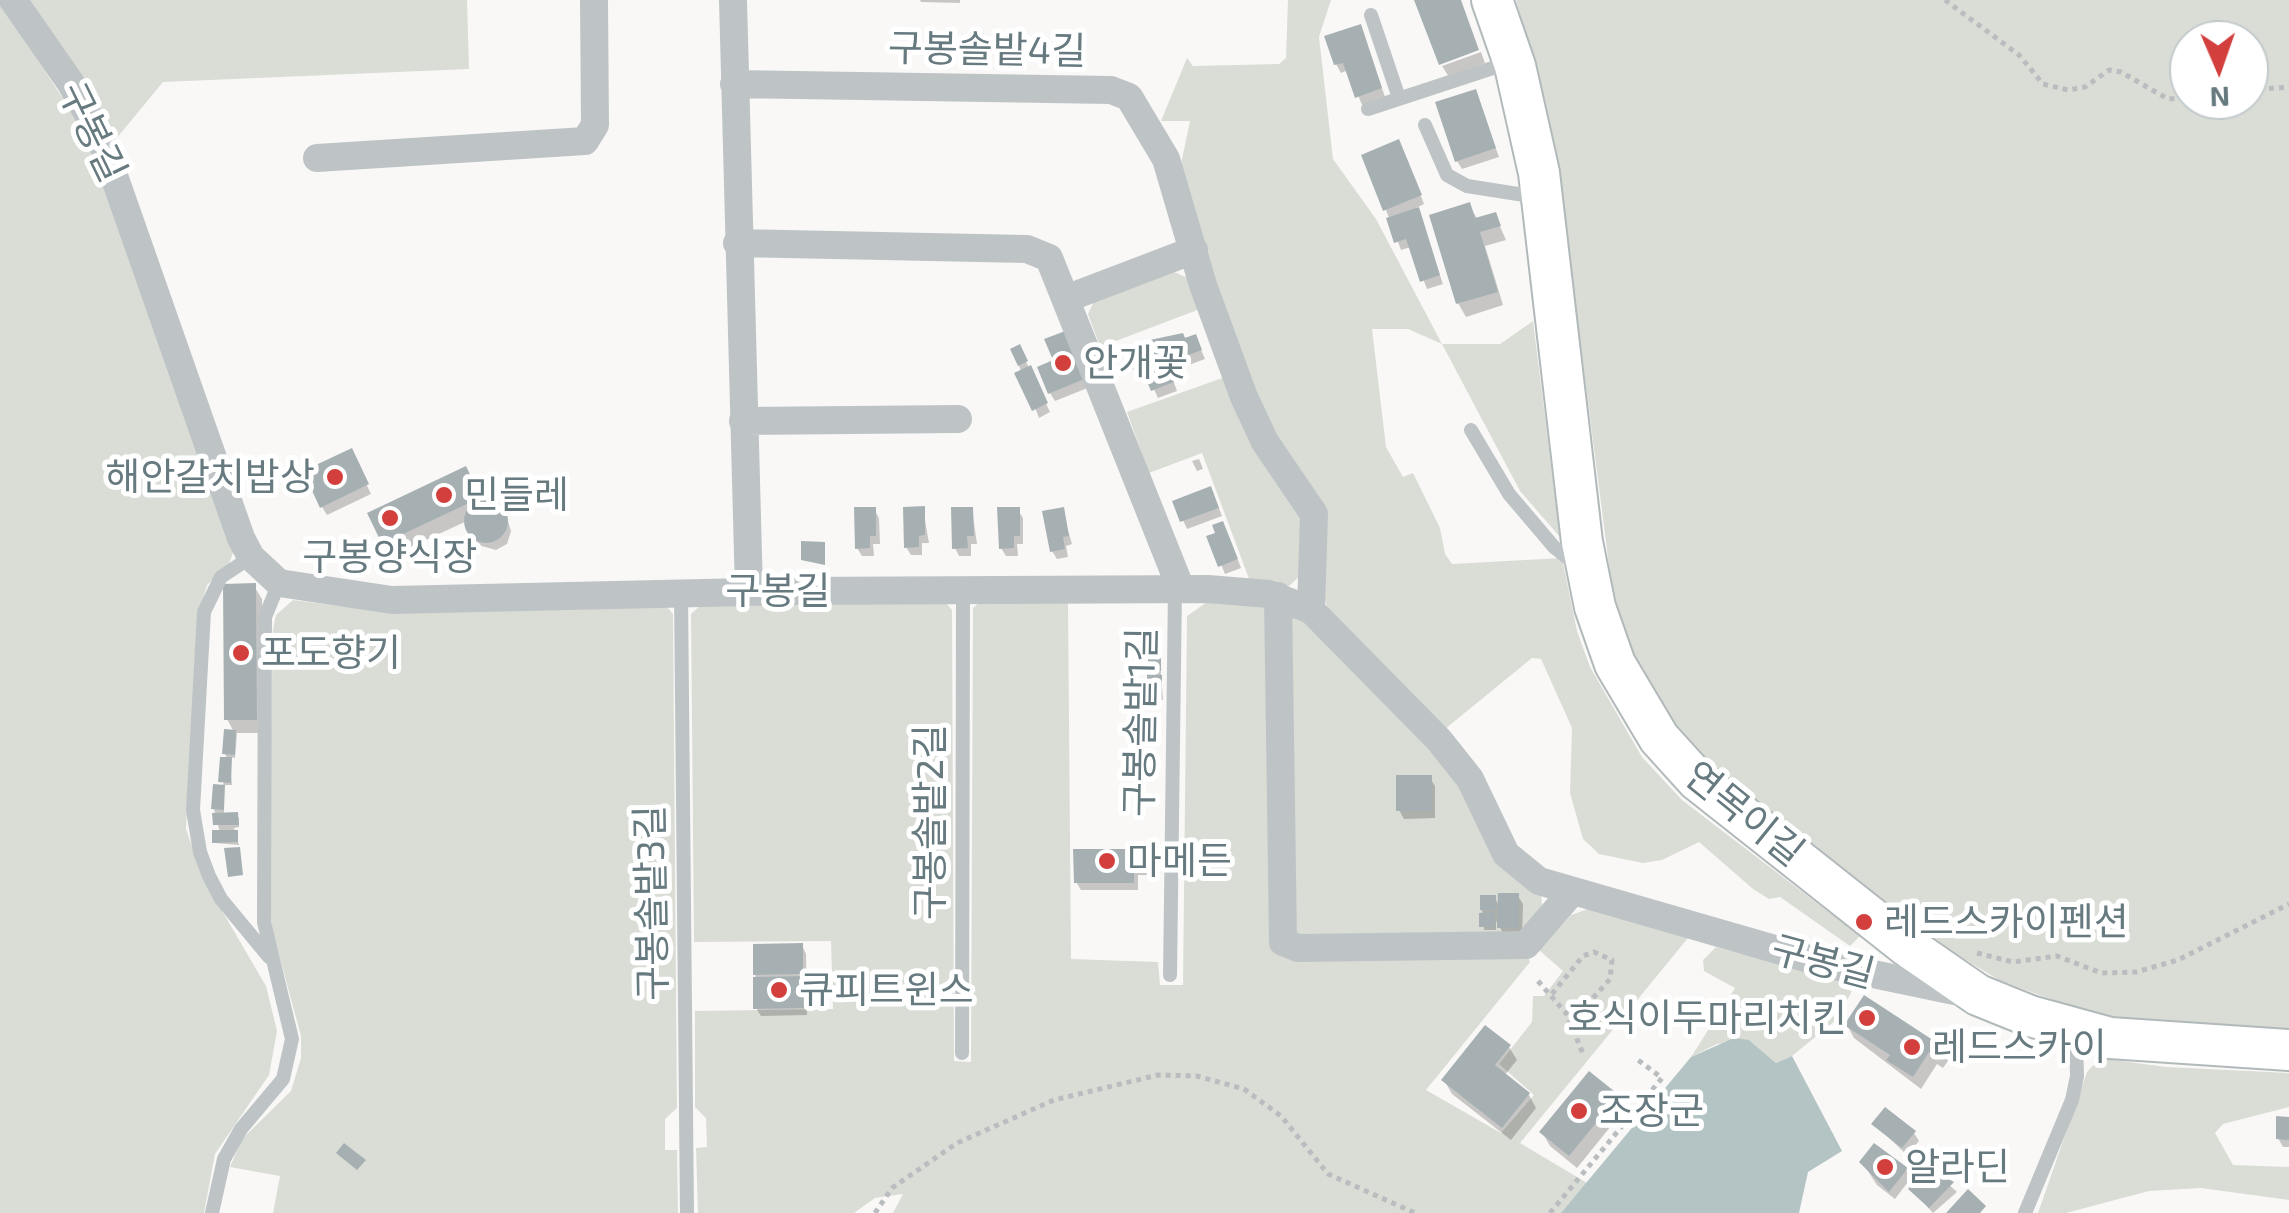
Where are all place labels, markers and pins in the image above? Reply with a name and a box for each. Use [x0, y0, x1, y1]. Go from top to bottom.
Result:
place label: 안개꽃 [1083, 340, 1188, 386]
marker: 안개꽃 [1052, 352, 1074, 374]
place label: 해안갈치밥상 [105, 454, 315, 500]
marker: 해안갈치밥상 [324, 466, 346, 488]
place label: 민들레 [464, 472, 569, 518]
marker: 민들레 [433, 484, 455, 506]
marker: 구봉양식장 [379, 507, 401, 529]
place label: 구봉양식장 [303, 534, 477, 580]
place label: 포도향기 [261, 630, 401, 676]
marker: 포도향기 [230, 642, 252, 664]
place label: 마메든 [1127, 838, 1232, 884]
marker: 마메든 [1096, 850, 1118, 872]
place label: 레드스카이펜션 [1884, 899, 2129, 945]
marker: 레드스카이펜션 [1853, 911, 1875, 933]
place label: 큐피트윈스 [799, 967, 974, 1013]
marker: 큐피트윈스 [768, 979, 790, 1001]
place label: 호식이두마리치킨 [1567, 995, 1847, 1041]
marker: 호식이두마리치킨 [1856, 1007, 1878, 1029]
place label: 레드스카이 [1932, 1024, 2107, 1070]
marker: 레드스카이 [1901, 1036, 1923, 1058]
place label: 조장군 [1599, 1088, 1704, 1134]
marker: 조장군 [1568, 1100, 1590, 1122]
place label: 알라딘 [1905, 1144, 2010, 1190]
marker: 알라딘 [1874, 1156, 1896, 1178]

